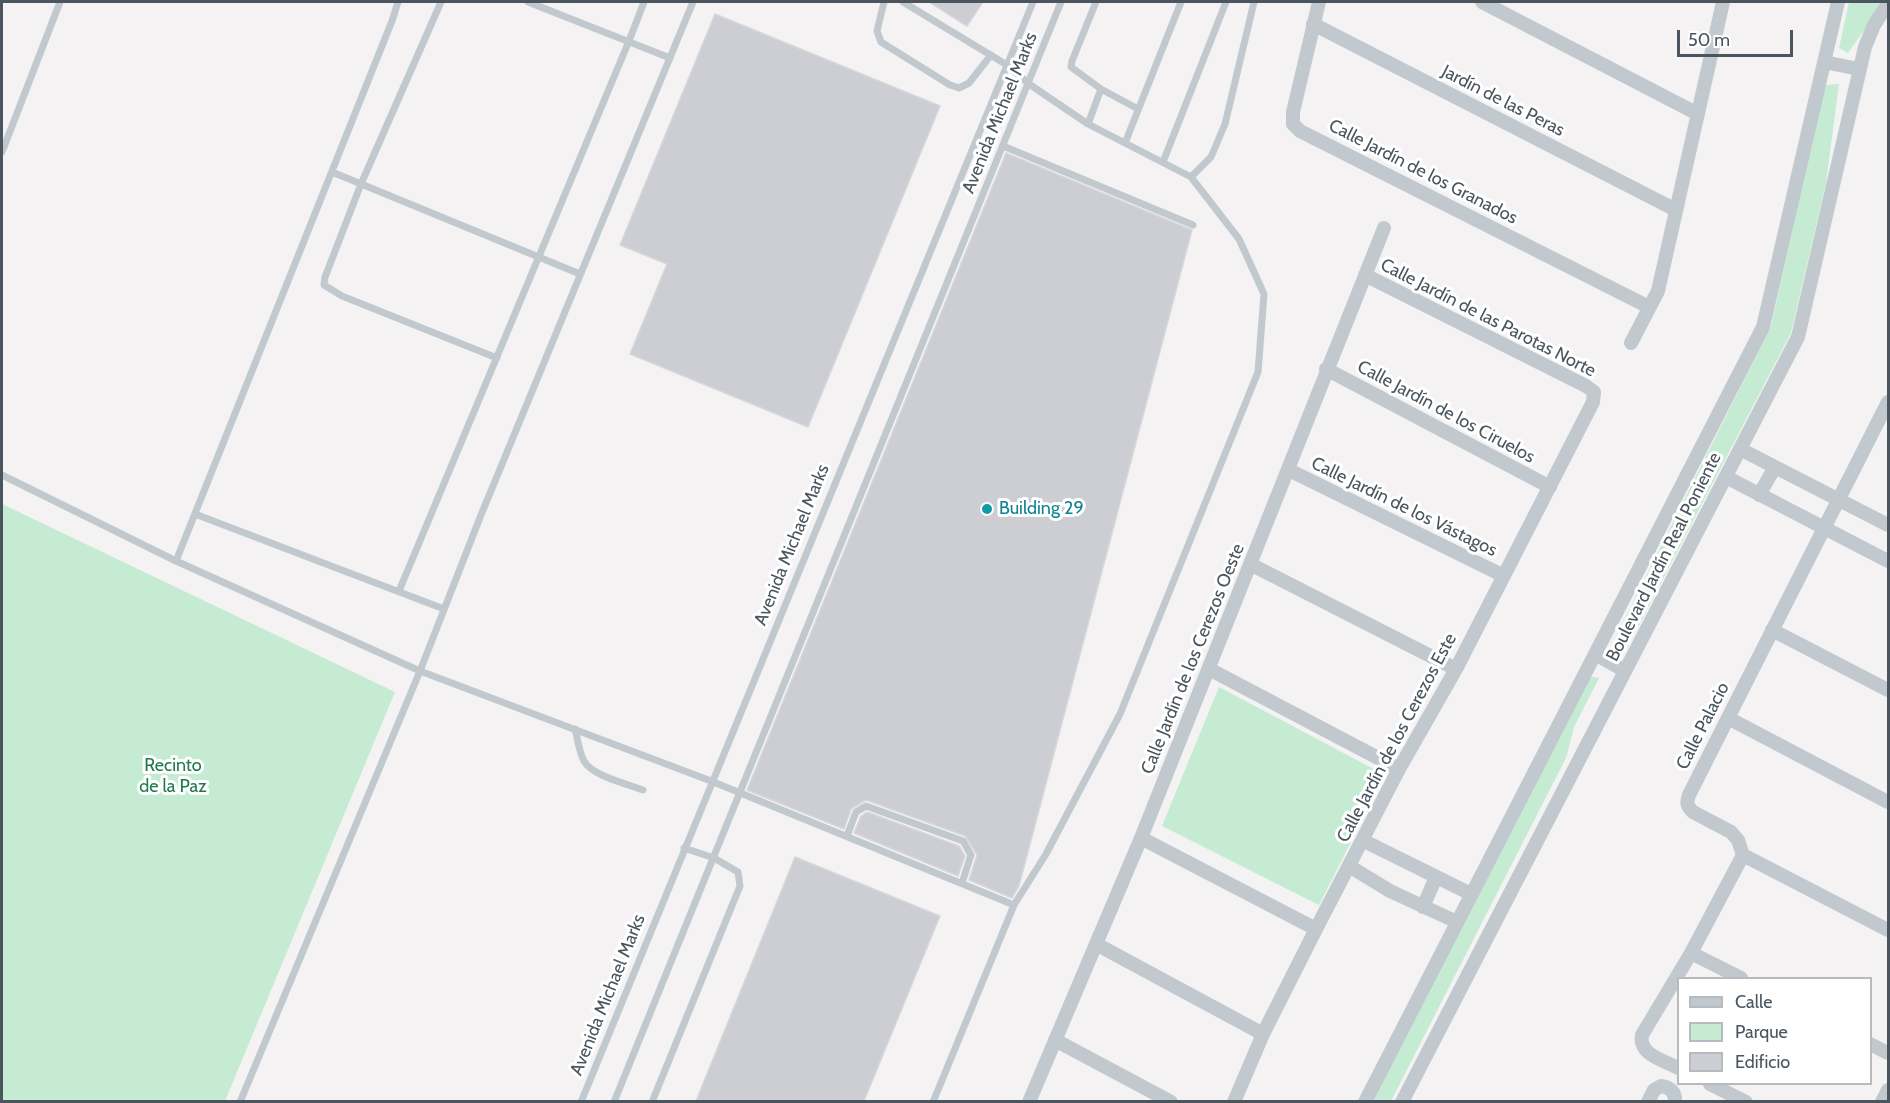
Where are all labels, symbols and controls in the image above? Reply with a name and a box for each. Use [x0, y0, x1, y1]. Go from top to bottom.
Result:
scale bar [1680, 18, 1796, 56]
street label: Avenida Michael Marks [958, 29, 1042, 197]
text: 50 m [1688, 29, 1730, 51]
street label: Jardín de las Peras [1438, 61, 1568, 141]
street label: Calle Jardín de los Granados [1325, 115, 1521, 229]
street label: Calle Jardín de las Parotas Norte [1377, 254, 1599, 382]
street label: Calle Jardín de los Ciruelos [1354, 356, 1538, 468]
street label: Boulevard Jardín Real Poniente [1602, 449, 1726, 665]
street label: Calle Jardín de los Vástagos [1308, 453, 1500, 561]
street label: Avenida Michael Marks [750, 461, 834, 629]
place label: Building 29 [999, 498, 1084, 520]
marker: Building 29 [980, 502, 994, 516]
street label: Calle Jardín de los Cerezos Oeste [1137, 541, 1249, 777]
street label: Calle Jardín de los Cerezos Este [1333, 630, 1461, 846]
street label: Calle Palacio [1672, 679, 1734, 773]
park label: Recinto de la Paz [139, 755, 207, 798]
street label: Avenida Michael Marks [566, 911, 650, 1079]
legend [1677, 977, 1872, 1085]
text: Calle [1735, 991, 1772, 1013]
text: Parque [1735, 1021, 1788, 1043]
text: Edificio [1735, 1051, 1790, 1073]

